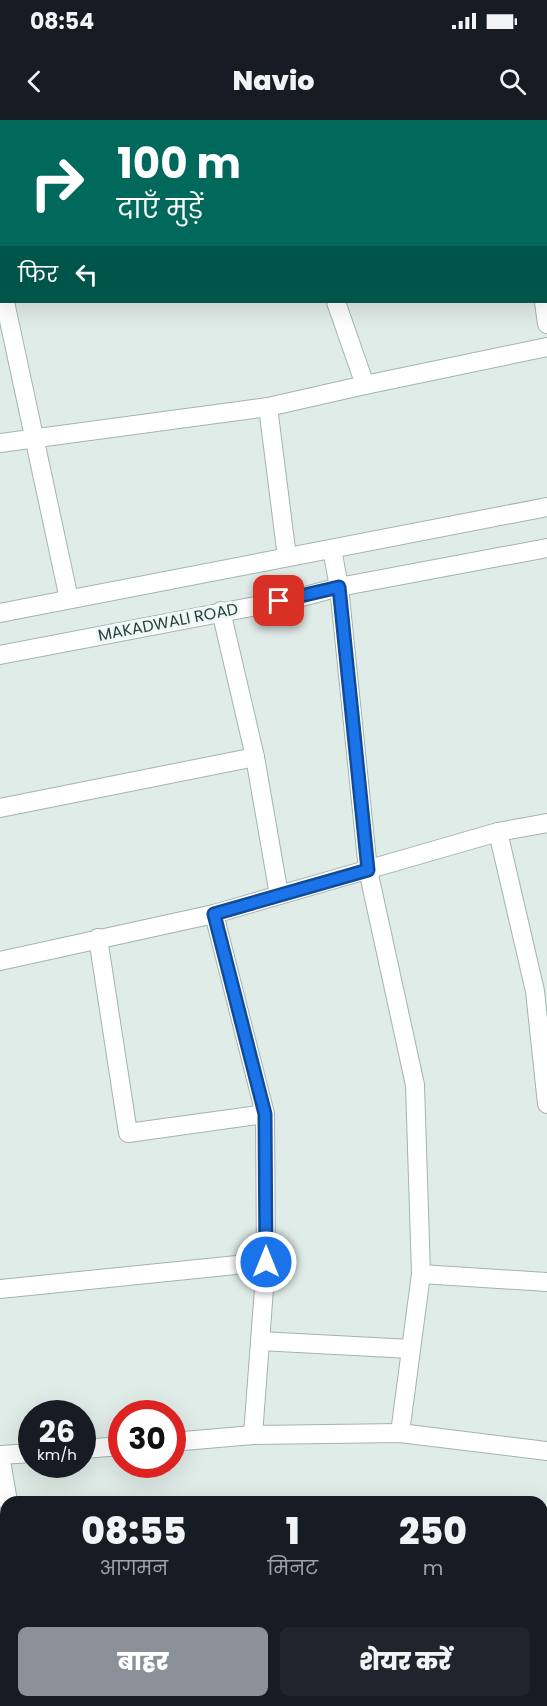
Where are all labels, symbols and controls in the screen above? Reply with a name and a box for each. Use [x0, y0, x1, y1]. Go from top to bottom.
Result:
text: 08:54 [30, 6, 94, 37]
text: Navio [232, 62, 315, 99]
icon: back [18, 65, 51, 98]
icon: search [496, 65, 529, 98]
text: 100 m [117, 134, 241, 193]
icon: right [18, 144, 96, 222]
text: दाएँ मुड़ें [117, 190, 203, 227]
icon: left [70, 258, 103, 291]
text: फिर [18, 259, 58, 290]
pin [253, 575, 304, 626]
icon: arrive [262, 584, 295, 617]
street label: MAKADWALI ROAD [96, 597, 240, 647]
position arrow [234, 1230, 298, 1294]
speed limit sign: 30 [108, 1400, 186, 1478]
text: 26 [39, 1410, 75, 1453]
text: km/h [37, 1444, 77, 1465]
text: 08:55 [81, 1506, 186, 1557]
text: 1 [286, 1506, 300, 1557]
text: 250 [399, 1506, 467, 1557]
text: आगमन [99, 1554, 168, 1582]
text: मिनट [268, 1554, 318, 1582]
text: m [423, 1554, 443, 1582]
button: बाहर [18, 1627, 268, 1696]
button: शेयर करें [280, 1627, 530, 1696]

